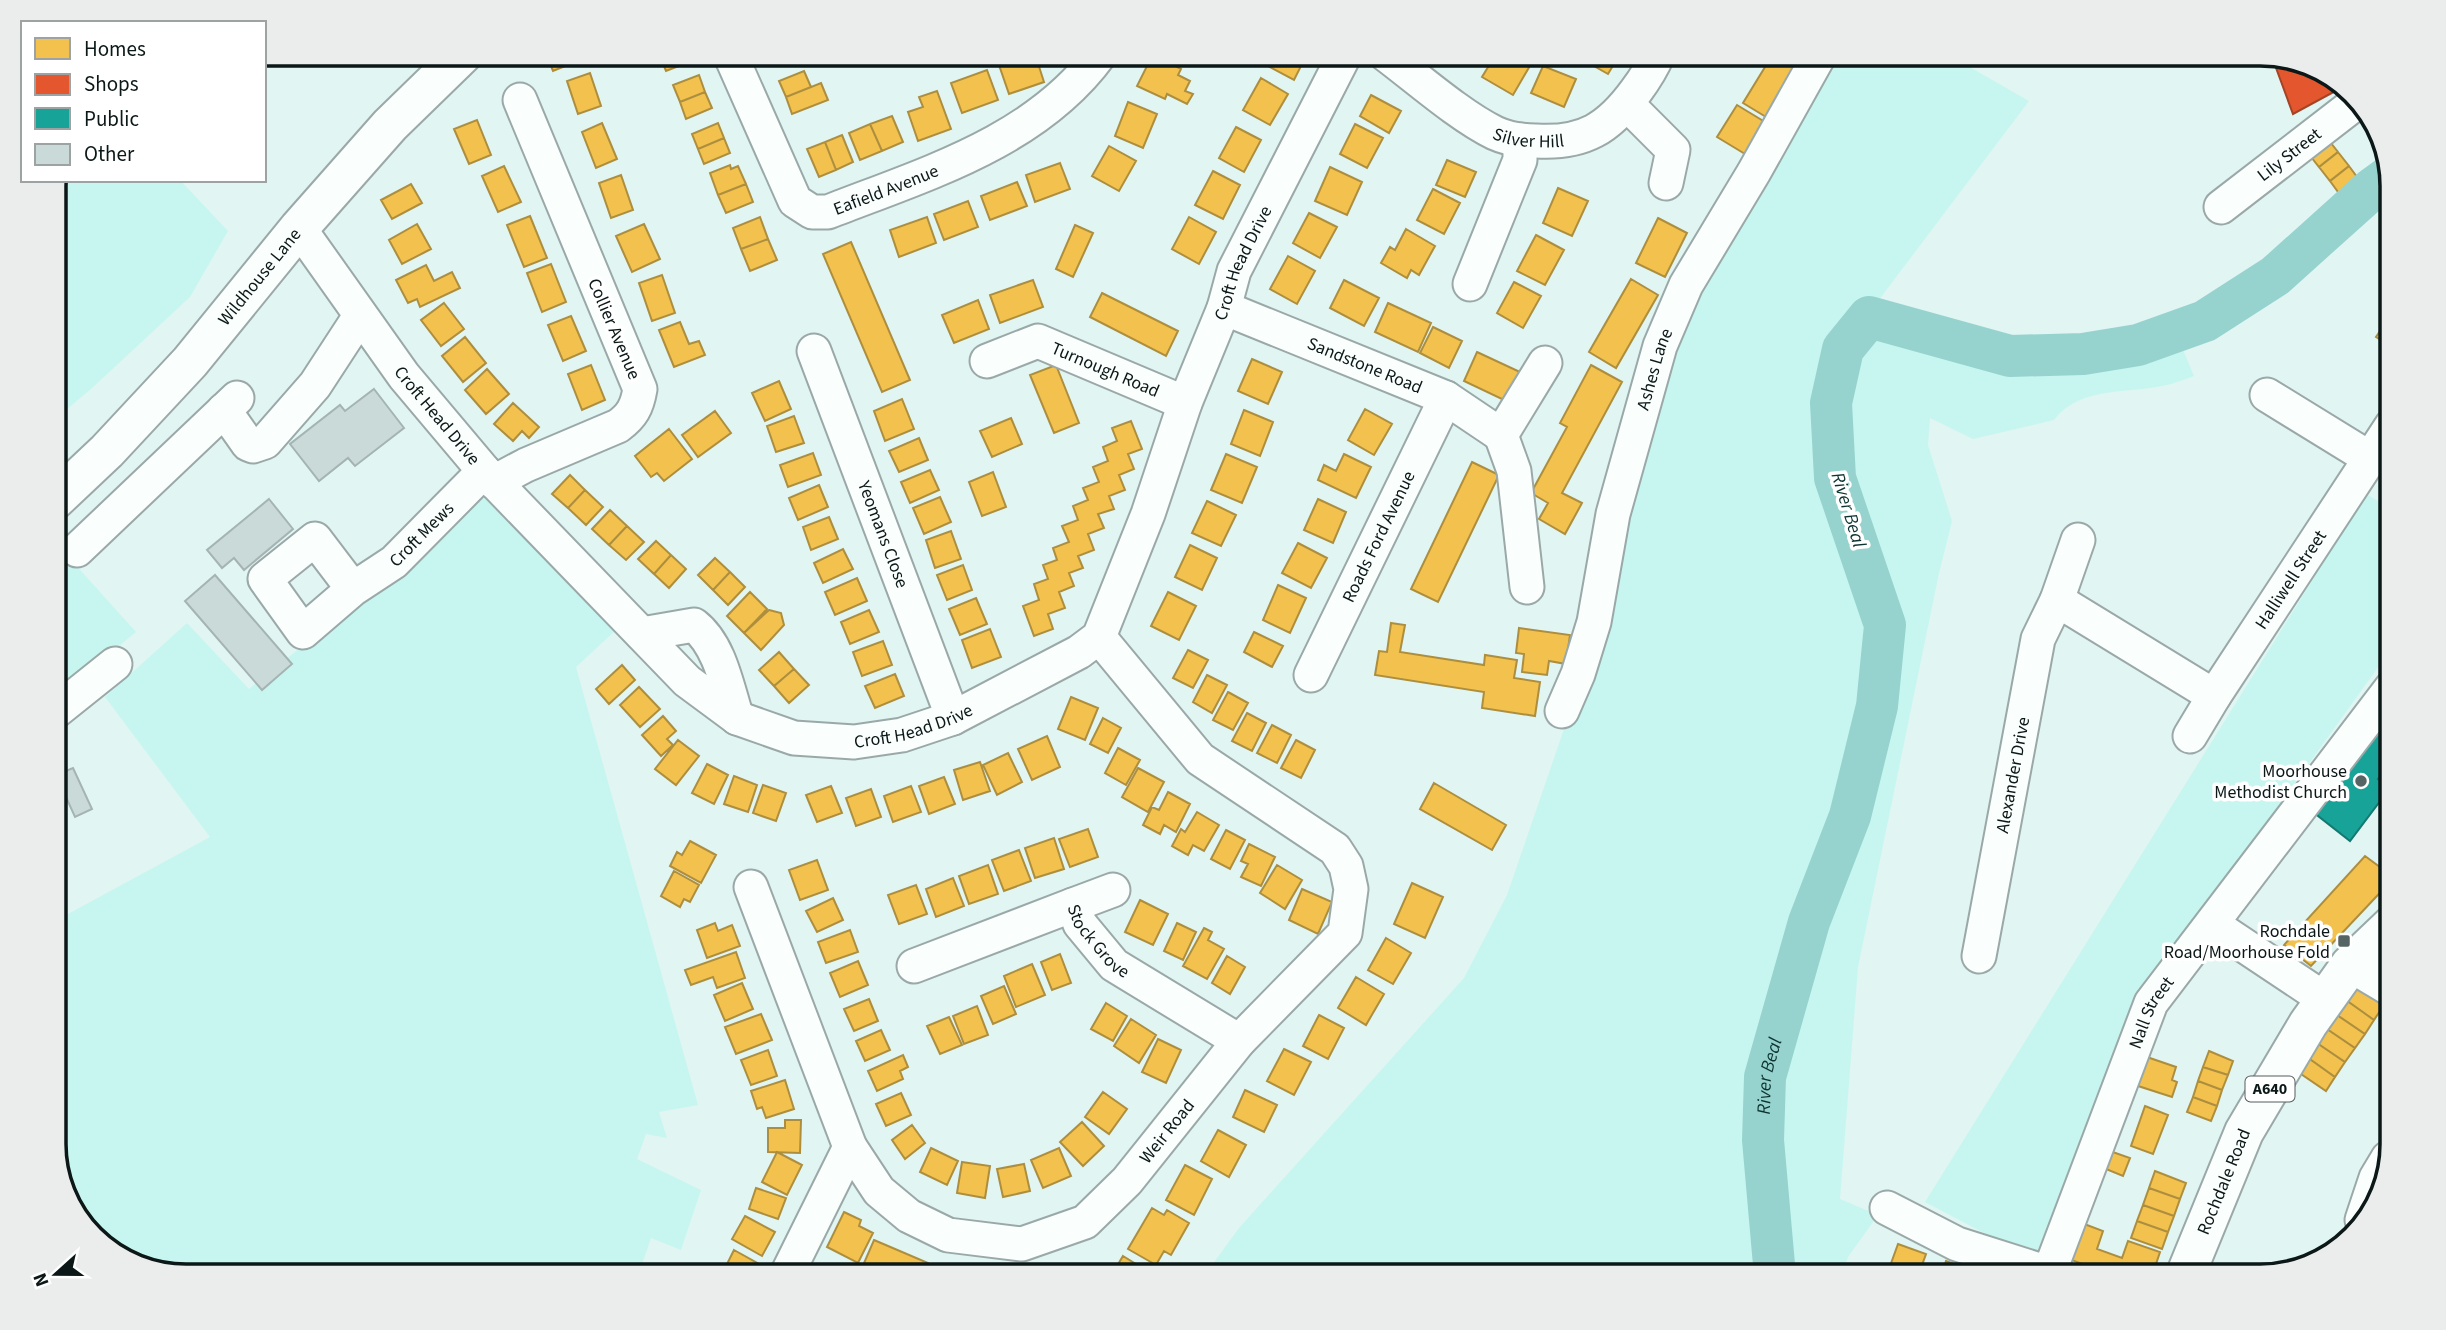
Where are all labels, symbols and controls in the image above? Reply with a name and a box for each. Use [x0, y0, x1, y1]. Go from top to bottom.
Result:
legend [21, 21, 266, 182]
text: Homes [84, 34, 146, 64]
text: Shops [84, 69, 139, 99]
text: Public [84, 104, 139, 134]
street label: Silver Hill [1489, 121, 1565, 154]
street label: Lily Street [2252, 122, 2326, 187]
text: Other [84, 139, 135, 169]
street label: Eafield Avenue [830, 158, 942, 221]
street label: Croft Head Drive [1208, 201, 1278, 324]
street label: Wildhouse Lane [212, 223, 307, 331]
street label: Collier Avenue [581, 274, 647, 384]
street label: Ashes Lane [1630, 324, 1679, 413]
street label: Sandstone Road [1303, 331, 1426, 400]
street label: Turnough Road [1047, 336, 1164, 403]
street label: Croft Head Drive [388, 361, 486, 470]
street label: Roads Ford Avenue [1336, 467, 1421, 607]
water label: River Beal [1824, 469, 1872, 551]
street label: Yeomans Close [851, 476, 915, 591]
street label: Croft Mews [383, 496, 459, 573]
street label: Halliwell Street [2249, 525, 2332, 634]
street label: Croft Head Drive [852, 697, 977, 754]
street label: Alexander Drive [1990, 715, 2036, 835]
place label: Moorhouse Methodist Church [2214, 759, 2347, 805]
marker: Moorhouse Methodist Church [2353, 773, 2369, 789]
street label: Stock Grove [1061, 901, 1134, 984]
place label: Rochdale Road/Moorhouse Fold [2164, 919, 2330, 965]
marker: Rochdale Road/Moorhouse Fold [2336, 933, 2352, 949]
street label: Nall Street [2122, 971, 2180, 1052]
water label: River Beal [1750, 1034, 1789, 1115]
road number: A640 [2246, 1077, 2294, 1102]
street label: Weir Road [1133, 1094, 1200, 1169]
street label: Rochdale Road [2191, 1125, 2257, 1239]
north arrow [21, 1239, 91, 1309]
text: N [27, 1269, 56, 1290]

